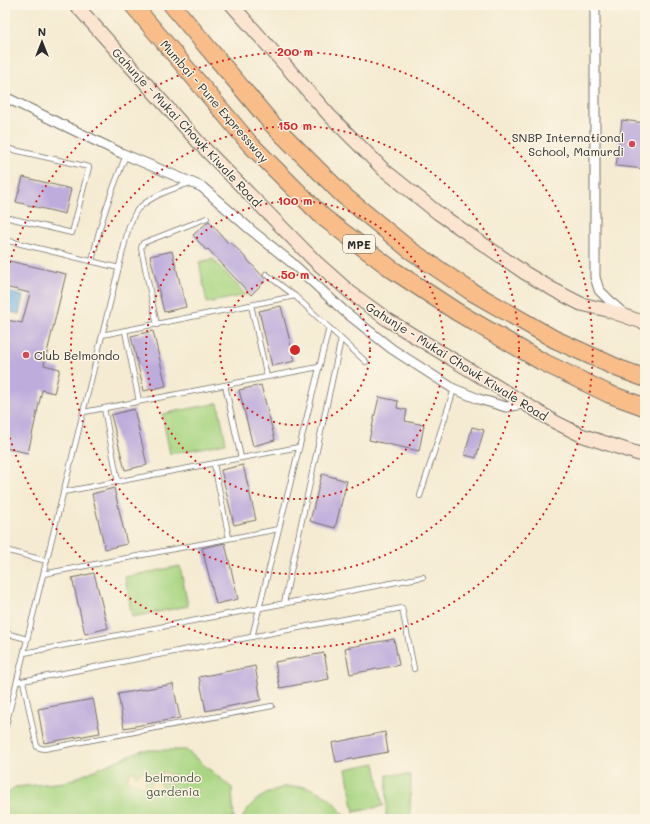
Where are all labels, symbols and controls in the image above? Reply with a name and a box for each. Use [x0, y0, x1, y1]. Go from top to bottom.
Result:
north arrow [22, 22, 62, 62]
text: N [38, 24, 46, 39]
street label: Mumbai - Pune Expressway [157, 36, 273, 166]
text: 200 m [277, 43, 313, 59]
street label: Gahunje - Mukai Chowk Kiwale Road [109, 44, 265, 210]
text: 150 m [278, 117, 312, 133]
place label: SNBP International School, Mamurdi [512, 129, 624, 159]
marker: SNBP International School, Mamurdi [627, 139, 637, 149]
text: 100 m [278, 192, 312, 208]
road number: MPE [343, 235, 375, 253]
text: 50 m [281, 266, 309, 282]
street label: Gahunje - Mukai Chowk Kiwale Road [363, 298, 551, 424]
centre of rings [288, 343, 302, 357]
place label: Club Belmondo [34, 347, 120, 363]
marker: Club Belmondo [21, 350, 31, 360]
park label: belmondo gardenia [145, 769, 201, 799]

